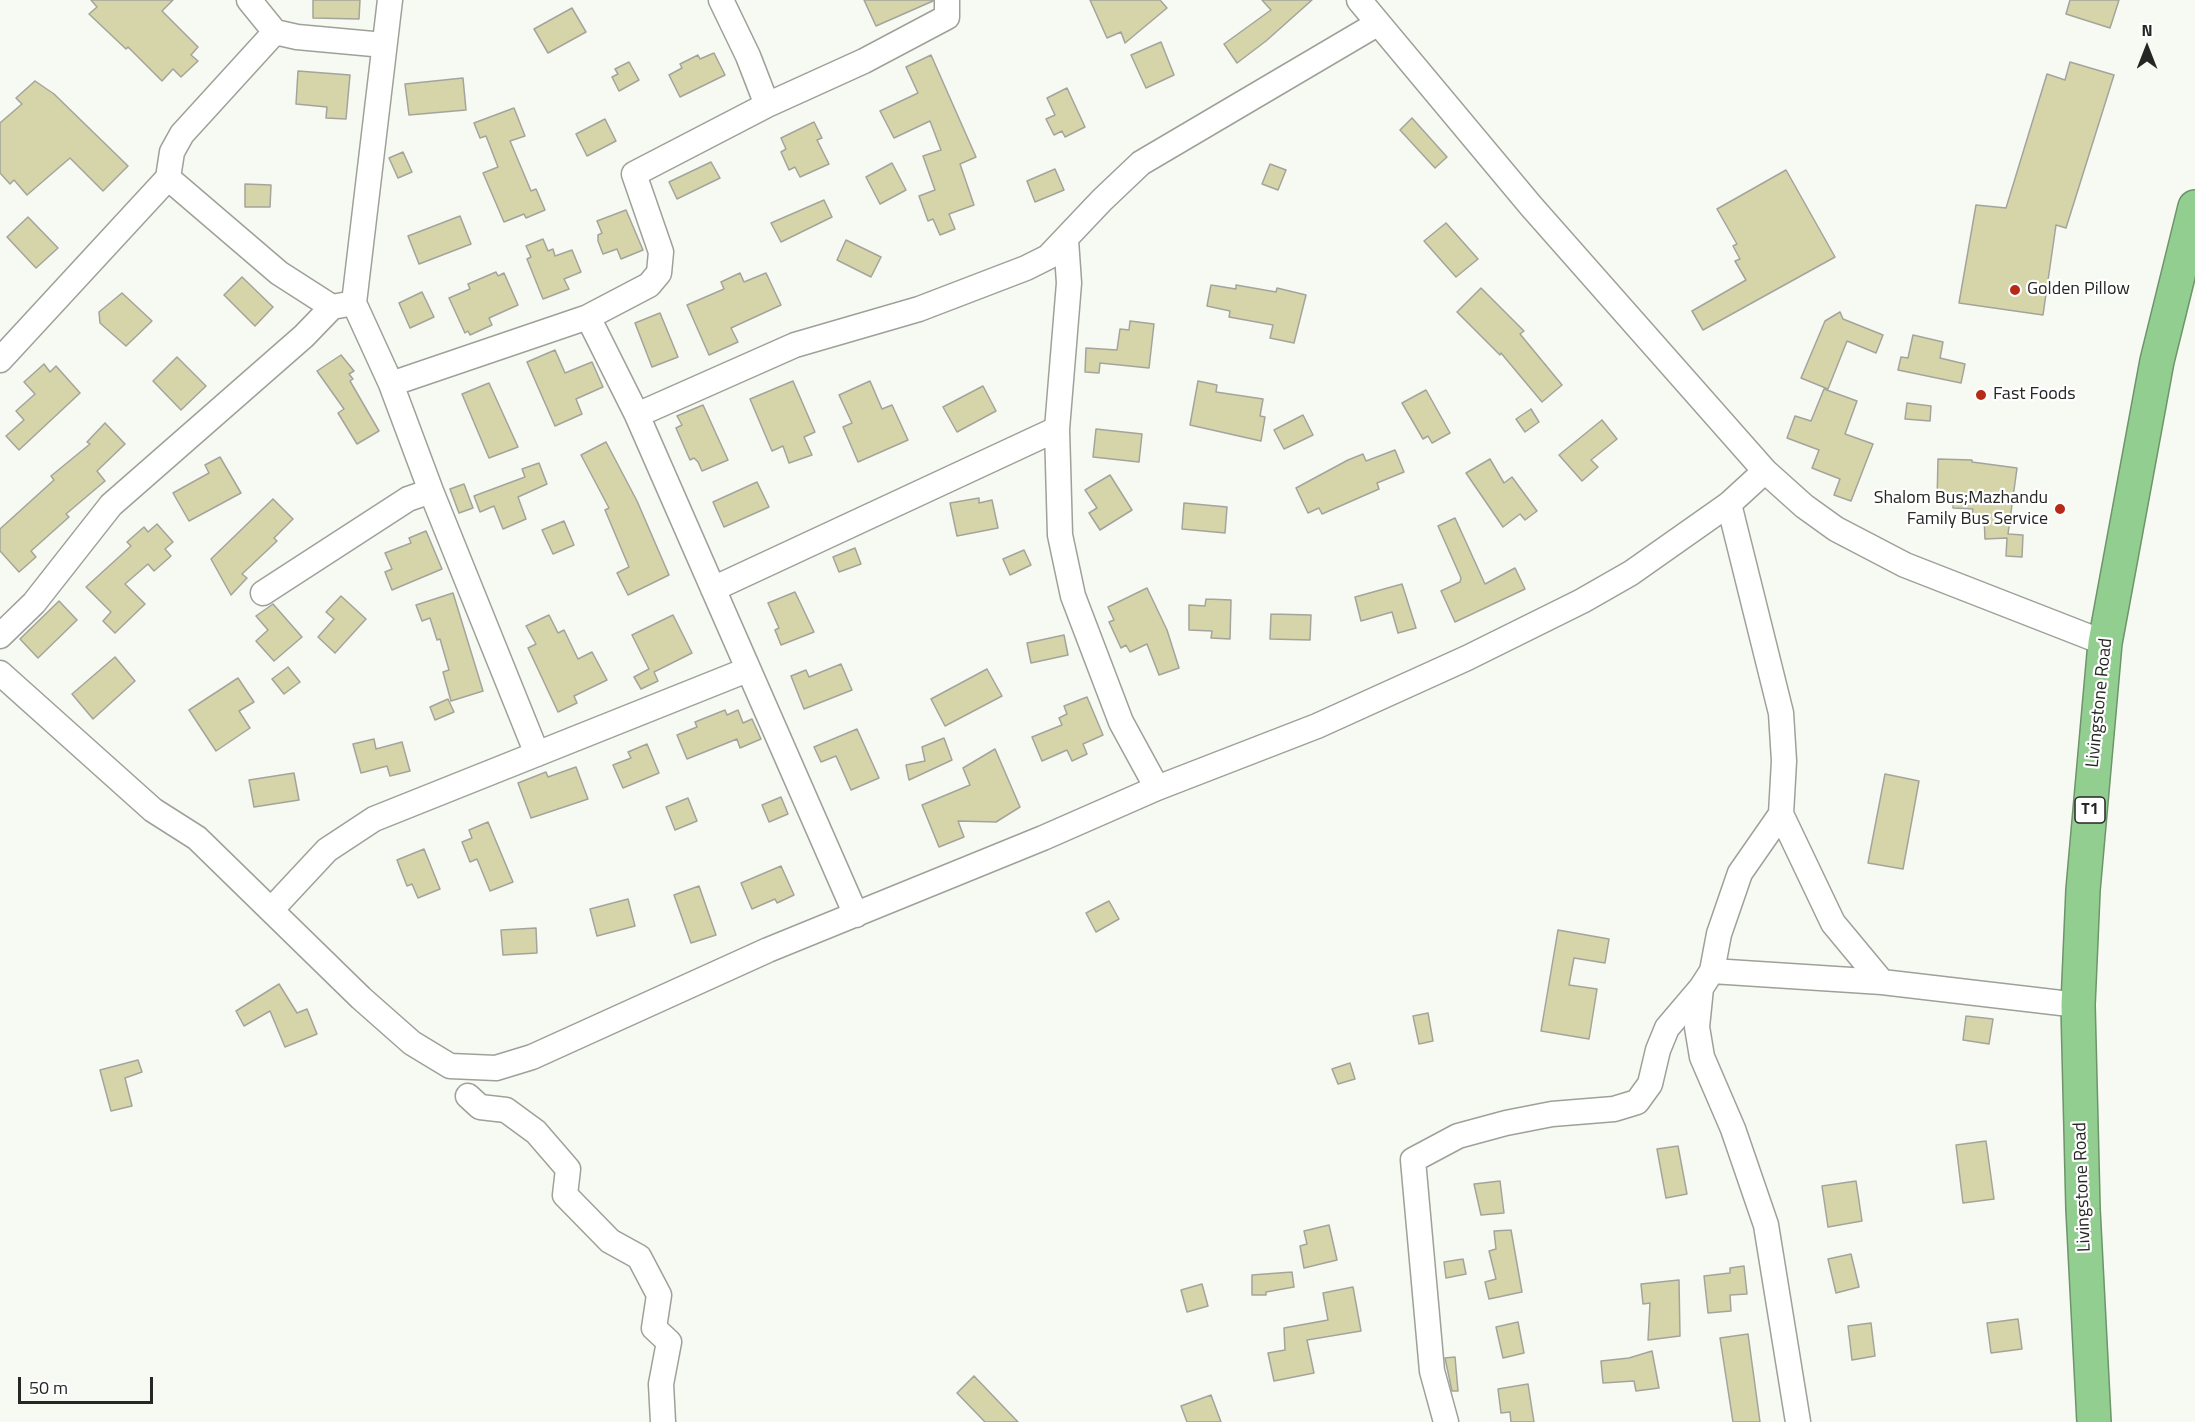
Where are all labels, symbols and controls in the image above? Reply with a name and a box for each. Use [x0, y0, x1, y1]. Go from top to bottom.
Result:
north arrow [2117, 18, 2177, 78]
text: N [2141, 18, 2153, 42]
place label: Golden Pillow [2027, 279, 2130, 301]
marker: Golden Pillow [2008, 283, 2022, 297]
place label: Fast Foods [1993, 384, 2076, 406]
marker: Fast Foods [1974, 388, 1988, 402]
place label: Shalom Bus;Mazhandu Family Bus Service [1874, 488, 2048, 530]
marker: Shalom Bus;Mazhandu Family Bus Service [2053, 502, 2067, 516]
street label: Livingstone Road [2082, 637, 2118, 769]
road number: T1 [2075, 797, 2105, 823]
street label: Livingstone Road [2070, 1122, 2096, 1252]
scale bar [21, 1365, 156, 1403]
text: 50 m [29, 1374, 68, 1401]

